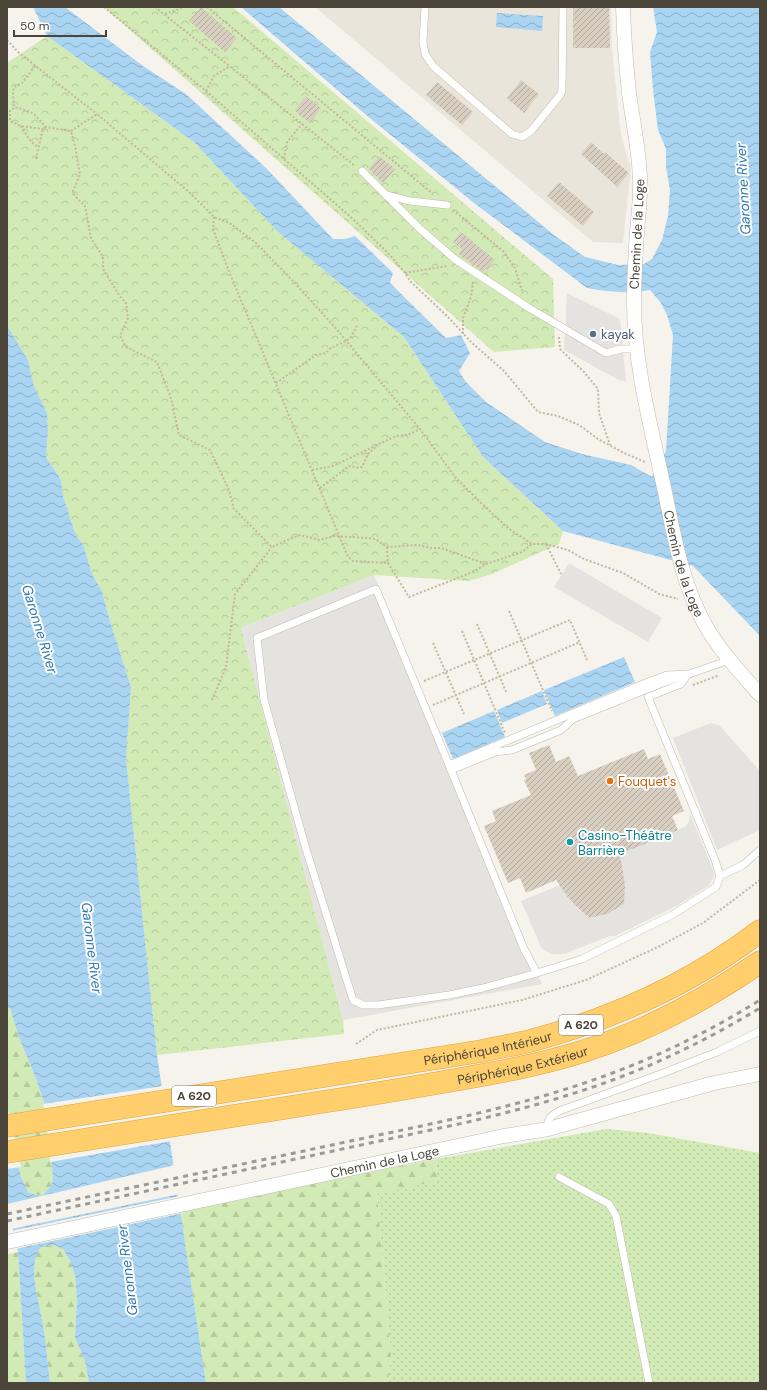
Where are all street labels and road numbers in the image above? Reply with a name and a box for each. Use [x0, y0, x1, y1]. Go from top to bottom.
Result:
street label: Chemin de la Loge [626, 178, 648, 290]
street label: Chemin de la Loge [660, 508, 708, 620]
road number: A 620 [559, 1015, 603, 1035]
street label: Périphérique Intérieur [422, 1027, 554, 1069]
street label: Périphérique Extérieur [456, 1042, 590, 1088]
road number: A 620 [172, 1086, 216, 1106]
street label: Chemin de la Loge [329, 1142, 440, 1181]

